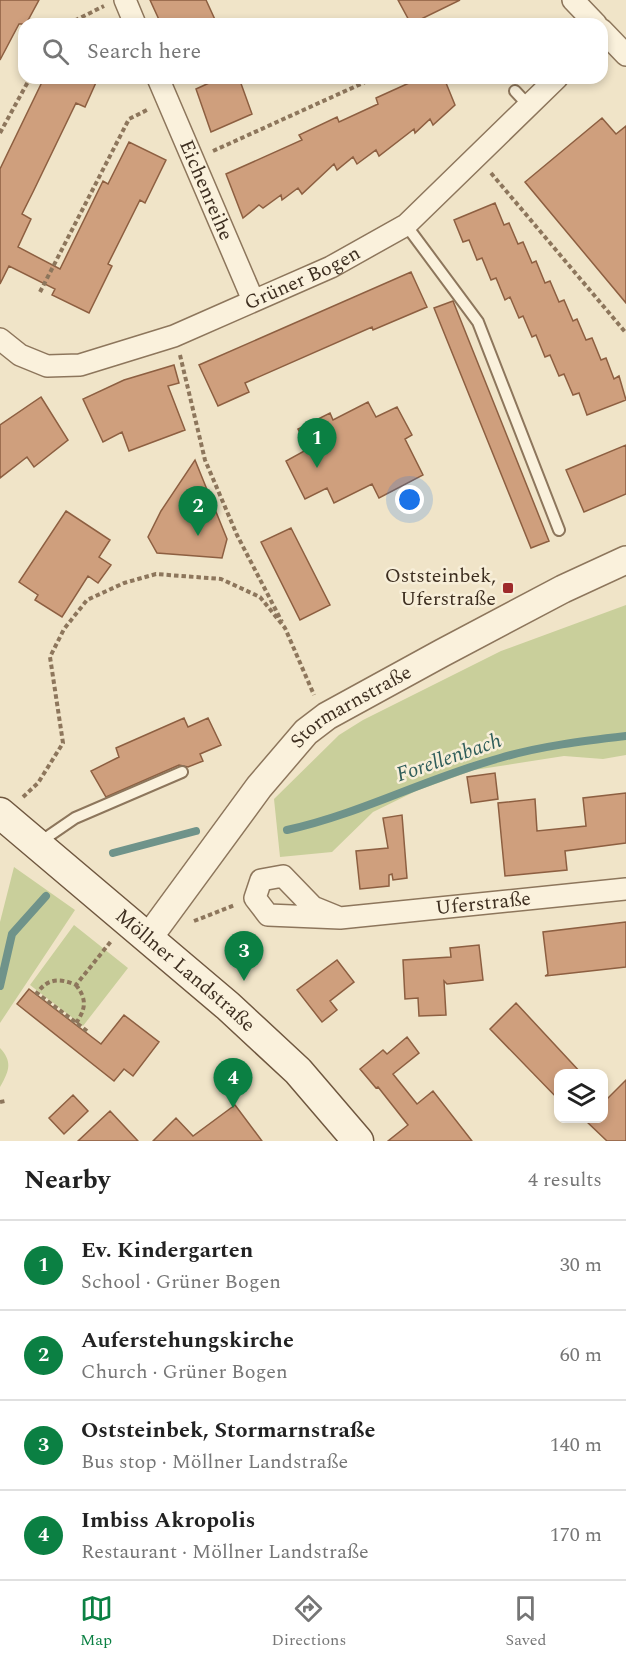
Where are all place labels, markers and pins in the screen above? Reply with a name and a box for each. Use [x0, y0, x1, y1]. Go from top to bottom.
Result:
pin: 1 [298, 418, 336, 468]
pin: 2 [178, 486, 218, 536]
place label: Oststeinbek, Uferstraße [385, 561, 496, 614]
marker: Oststeinbek, Uferstraße [501, 581, 515, 595]
pin: 3 [224, 932, 264, 981]
pin: 4 [214, 1058, 252, 1108]

